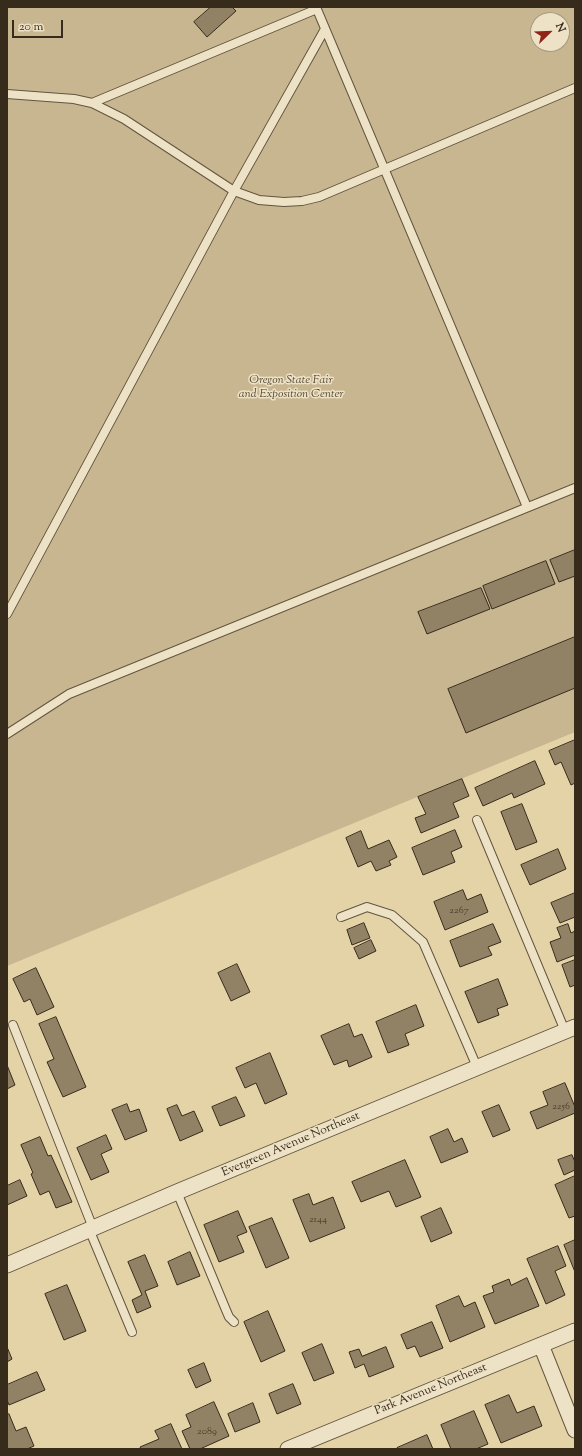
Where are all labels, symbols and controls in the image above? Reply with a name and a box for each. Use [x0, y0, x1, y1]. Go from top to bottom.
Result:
scale bar [14, 12, 65, 38]
north arrow [530, 12, 570, 52]
text: 20 m [19, 18, 43, 36]
text: N [551, 21, 569, 35]
park label: Oregon State Fair and Exposition Center [238, 374, 344, 402]
house number: 2267 [449, 905, 469, 917]
house number: 2256 [552, 1101, 570, 1113]
street label: Evergreen Avenue Northeast [220, 1109, 362, 1181]
house number: 2144 [309, 1214, 327, 1226]
street label: Park Avenue Northeast [373, 1361, 489, 1419]
house number: 2089 [197, 1426, 217, 1438]

